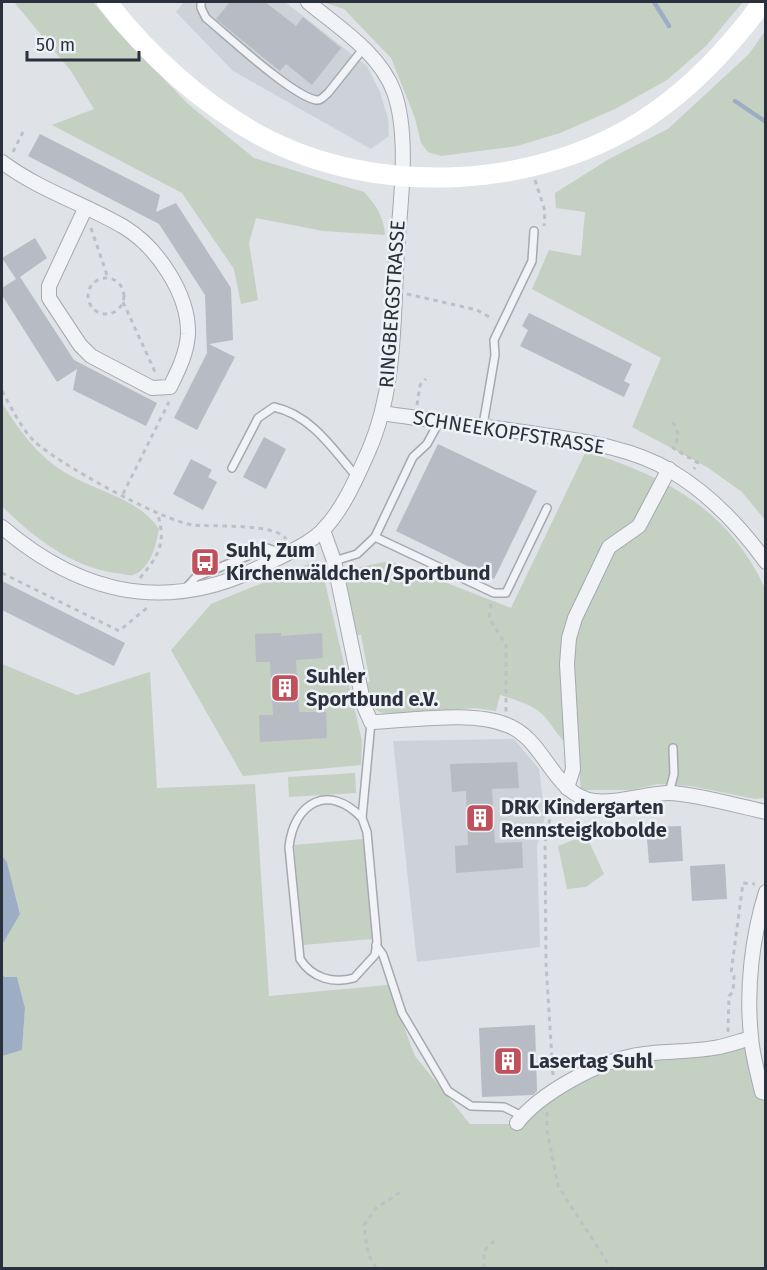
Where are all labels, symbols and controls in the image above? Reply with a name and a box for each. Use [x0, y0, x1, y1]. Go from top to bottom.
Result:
scale bar [27, 24, 140, 62]
text: 50 m [36, 34, 75, 56]
street label: RINGBERGSTRASSE [374, 219, 410, 389]
street label: SCHNEEKOPFSTRASSE [411, 405, 607, 459]
place label: Suhl, Zum Kirchenwäldchen/Sportbund [226, 538, 491, 585]
bus stop icon: Suhl, Zum Kirchenwäldchen/Sportbund [189, 546, 221, 578]
place label: Suhler Sportbund e.V. [306, 664, 438, 711]
building icon: Suhler Sportbund e.V. [269, 672, 301, 704]
place label: DRK Kindergarten Rennsteigkobolde [501, 795, 667, 842]
building icon: DRK Kindergarten Rennsteigkobolde [464, 802, 496, 834]
building icon: Lasertag Suhl [492, 1045, 524, 1077]
place label: Lasertag Suhl [529, 1049, 653, 1073]

